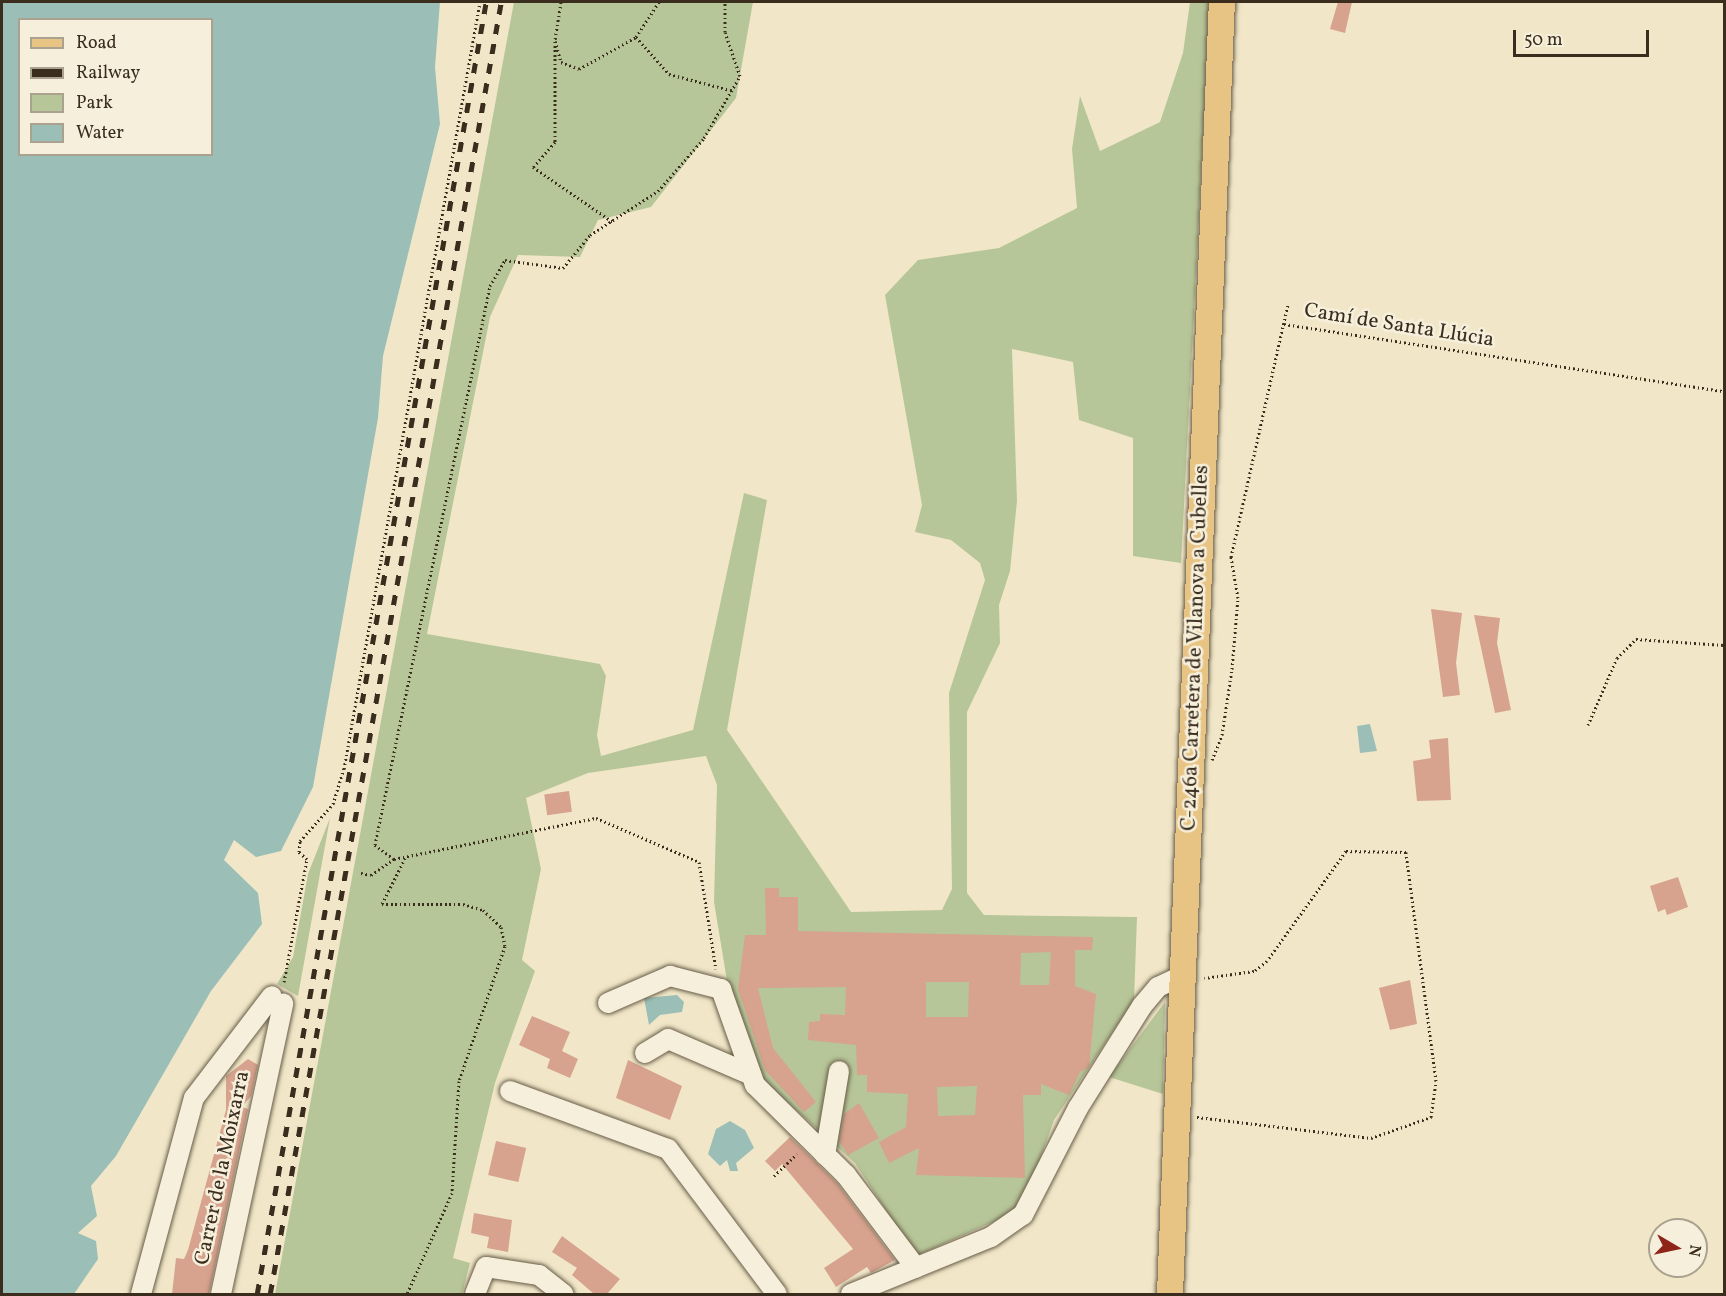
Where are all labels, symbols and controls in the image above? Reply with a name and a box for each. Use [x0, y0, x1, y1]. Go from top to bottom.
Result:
legend [18, 18, 213, 156]
scale bar [1516, 18, 1652, 56]
text: 50 m [1524, 28, 1563, 53]
text: Road [76, 31, 117, 56]
text: Railway [76, 61, 140, 86]
text: Park [76, 91, 113, 116]
text: Water [76, 121, 124, 146]
street label: Camí de Santa Llúcia [1302, 299, 1496, 353]
street label: C-246a Carretera de Vilanova a Cubelles [1177, 464, 1215, 832]
street label: Carrer de la Moixarra [190, 1069, 256, 1267]
north arrow [1648, 1218, 1708, 1278]
text: N [1682, 1243, 1706, 1258]

